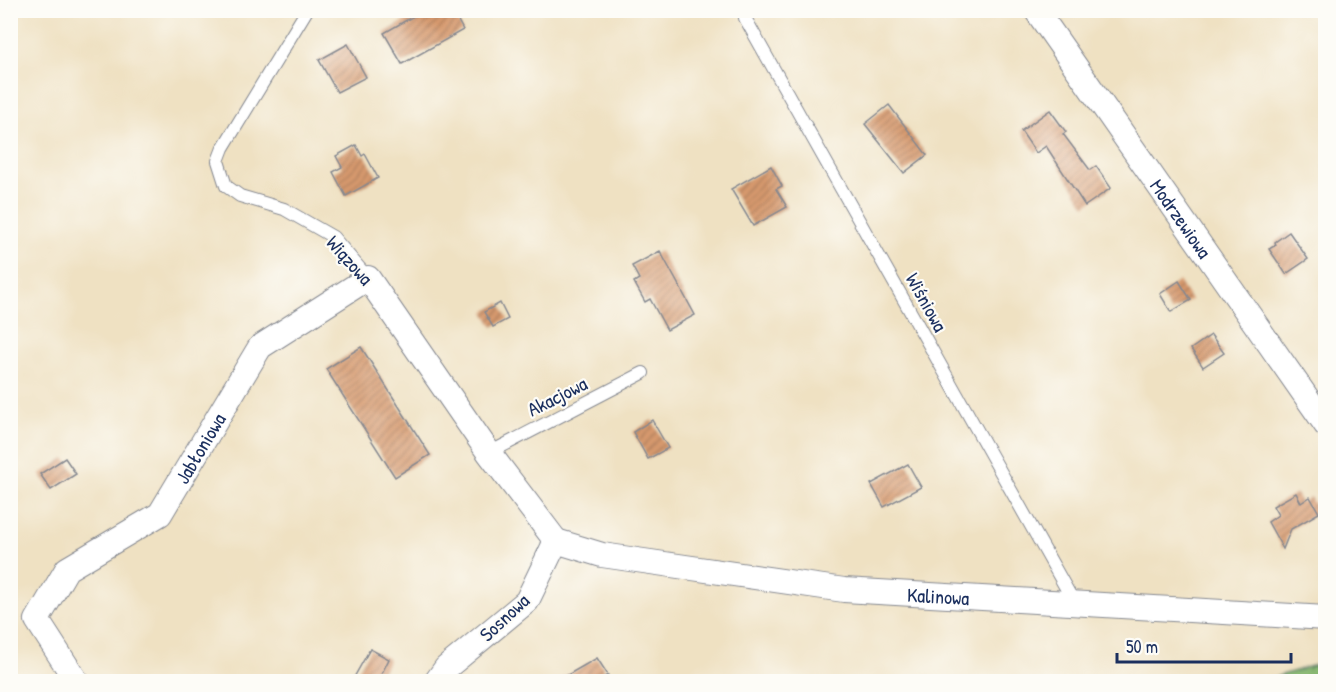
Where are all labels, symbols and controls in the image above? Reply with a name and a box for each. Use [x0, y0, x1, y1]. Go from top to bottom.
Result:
street label: Modrzewiowa [1144, 173, 1219, 263]
street label: Wiązowa [320, 229, 380, 291]
street label: Wiśniowa [900, 268, 954, 336]
street label: Akacjowa [523, 369, 592, 422]
street label: Jabłoniowa [168, 407, 231, 488]
street label: Kalinowa [906, 580, 970, 611]
street label: Sosnowa [473, 587, 535, 647]
scale bar [1117, 626, 1291, 664]
text: 50 m [1126, 634, 1158, 659]

